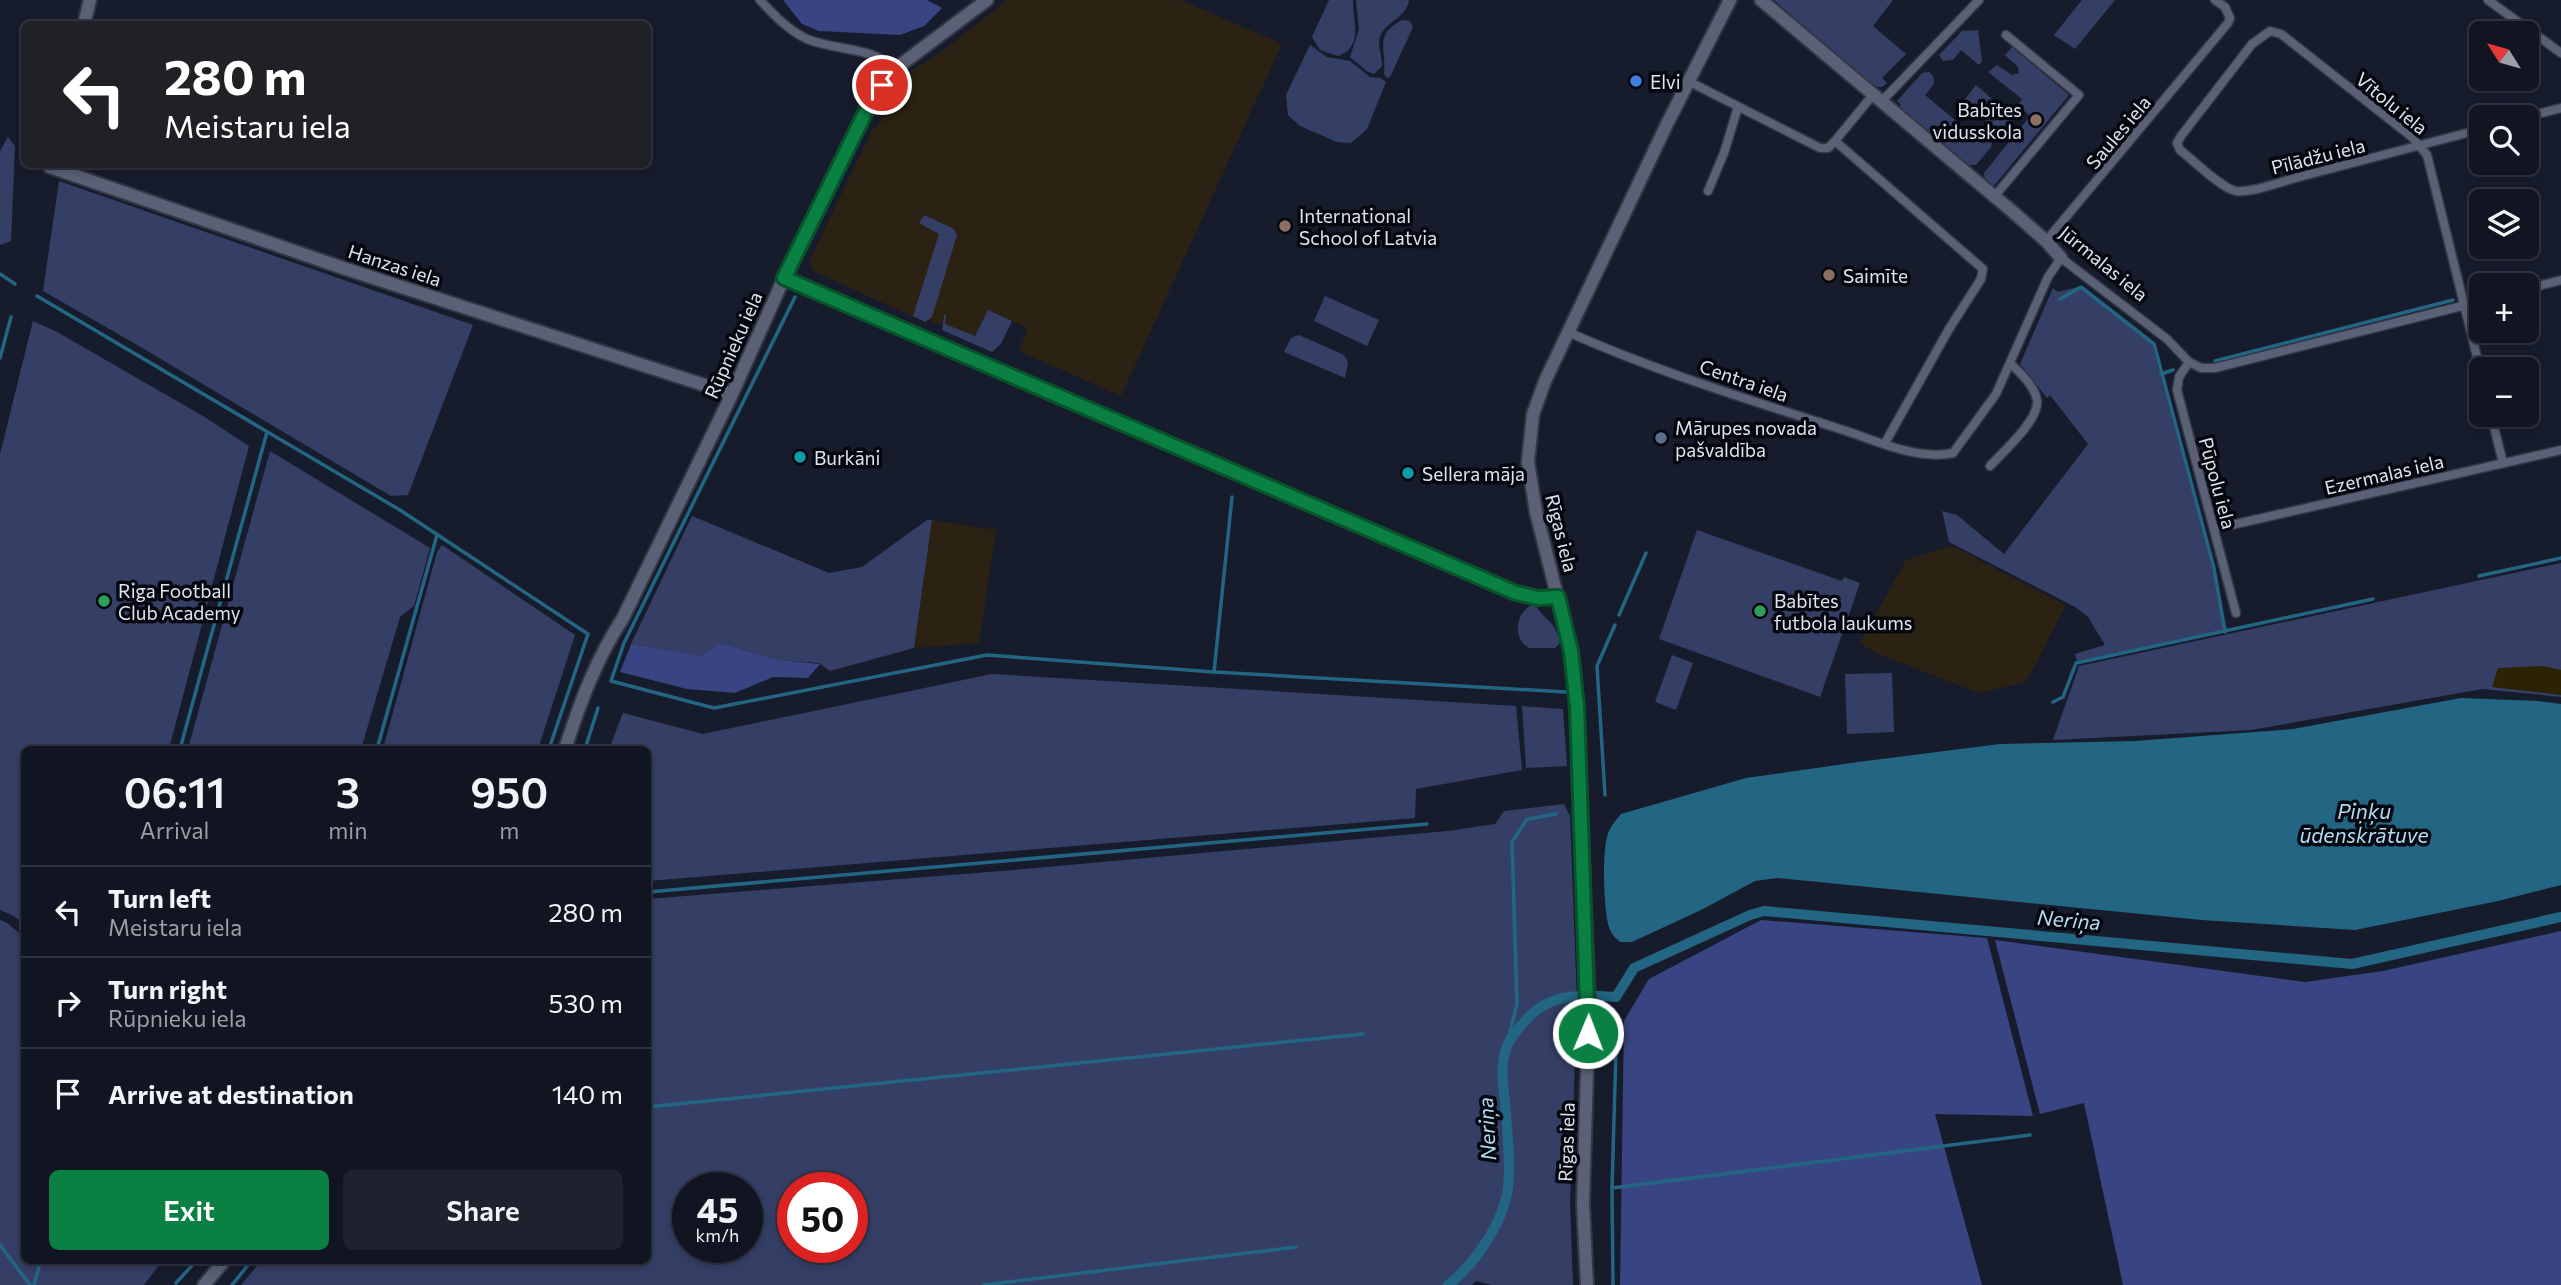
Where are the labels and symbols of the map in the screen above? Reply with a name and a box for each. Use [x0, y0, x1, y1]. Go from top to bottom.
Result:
north arrow [2469, 21, 2539, 91]
pin [852, 55, 912, 115]
street label: Vītolu iela [2351, 67, 2433, 139]
place label: Elvi [1650, 70, 1681, 93]
marker: Elvi [1628, 73, 1644, 89]
street label: Saules iela [2081, 91, 2155, 173]
place label: Babītes vidusskola [1933, 98, 2022, 143]
marker: Babītes vidusskola [2028, 112, 2044, 128]
street label: Pīlādžu iela [2269, 133, 2367, 179]
place label: International School of Latvia [1299, 204, 1437, 249]
marker: International School of Latvia [1277, 218, 1293, 234]
street label: Jūrmalas iela [2055, 220, 2153, 306]
street label: Hanzas iela [346, 239, 444, 291]
place label: Saimīte [1843, 264, 1908, 287]
marker: Saimīte [1821, 267, 1837, 283]
street label: Rūpnieku iela [699, 288, 767, 402]
street label: Centra iela [1697, 354, 1791, 406]
place label: Mārupes novada pašvaldība [1675, 416, 1817, 461]
marker: Mārupes novada pašvaldība [1653, 430, 1669, 446]
street label: Pūpolu iela [2195, 435, 2241, 531]
place label: Burkāni [814, 446, 880, 469]
marker: Burkāni [792, 449, 808, 465]
street label: Ezermalas iela [2322, 449, 2446, 499]
place label: Sellera māja [1422, 462, 1525, 485]
marker: Sellera māja [1400, 465, 1416, 481]
street label: Rīgas iela [1541, 492, 1583, 574]
place label: Riga Football Club Academy [118, 579, 241, 624]
place label: Babītes futbola laukums [1774, 589, 1912, 634]
marker: Riga Football Club Academy [96, 593, 112, 609]
marker: Babītes futbola laukums [1752, 603, 1768, 619]
water label: Piņķu ūdenskrātuve [2300, 798, 2428, 847]
water label: Neriņa [2036, 904, 2102, 936]
position arrow [1551, 996, 1625, 1070]
water label: Neriņa [1472, 1096, 1502, 1161]
street label: Rīgas iela [1553, 1102, 1579, 1182]
speed limit sign: 50 [777, 1172, 868, 1263]

